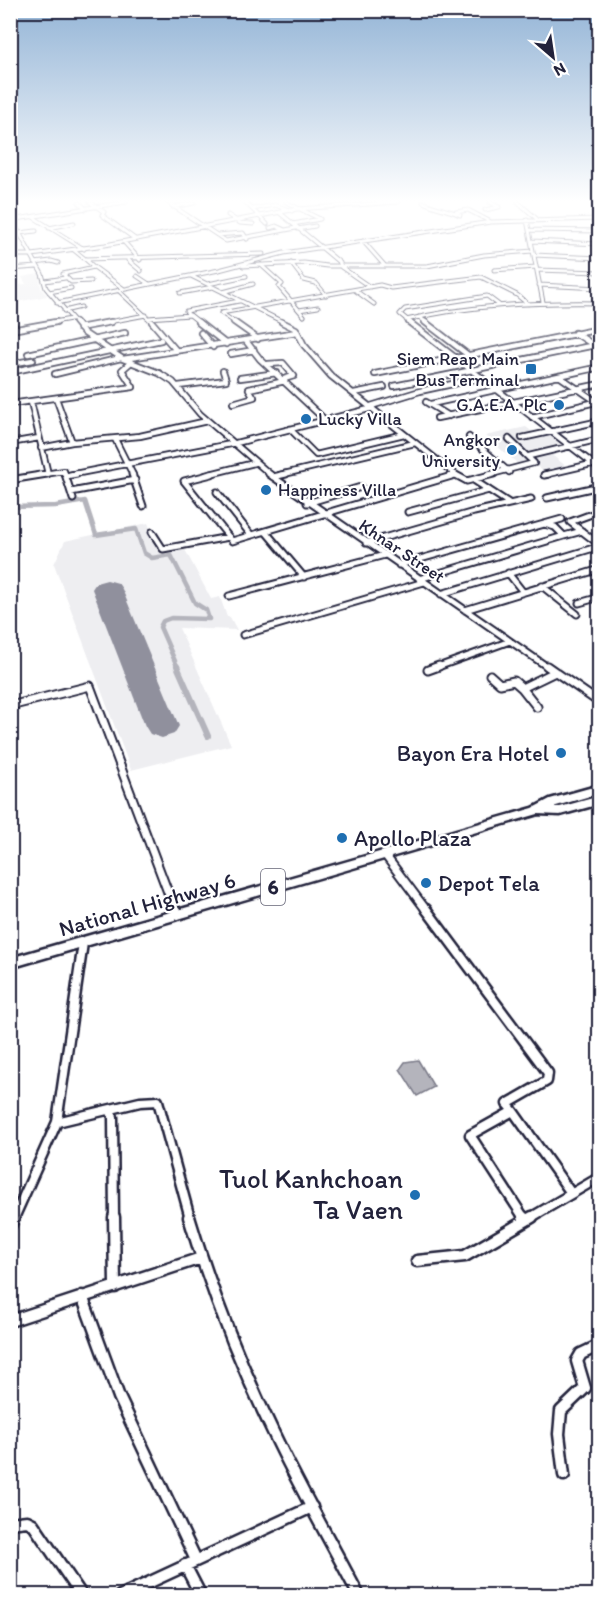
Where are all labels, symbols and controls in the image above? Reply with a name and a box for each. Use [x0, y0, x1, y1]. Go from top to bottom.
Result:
north arrow [523, 27, 583, 87]
text: N [551, 59, 569, 81]
place label: Siem Reap Main Bus Terminal [397, 348, 519, 391]
marker: Siem Reap Main Bus Terminal [524, 362, 538, 376]
place label: G.A.E.A. Plc [456, 394, 547, 416]
marker: G.A.E.A. Plc [552, 398, 566, 412]
place label: Lucky Villa [318, 408, 402, 430]
marker: Lucky Villa [299, 412, 313, 426]
place label: Angkor University [421, 429, 501, 472]
marker: Angkor University [505, 443, 519, 457]
place label: Happiness Villa [278, 479, 396, 501]
marker: Happiness Villa [259, 483, 273, 497]
street label: Khnar Street [355, 514, 449, 588]
place label: Bayon Era Hotel [397, 740, 549, 767]
marker: Bayon Era Hotel [554, 746, 568, 760]
place label: Apollo Plaza [354, 825, 472, 852]
marker: Apollo Plaza [335, 831, 349, 845]
street label: National Highway 6 [56, 866, 238, 943]
road number: 6 [261, 869, 285, 905]
place label: Depot Tela [438, 870, 540, 897]
marker: Depot Tela [419, 876, 433, 890]
place label: Tuol Kanhchoan Ta Vaen [219, 1162, 403, 1226]
marker: Tuol Kanhchoan Ta Vaen [408, 1188, 422, 1202]

